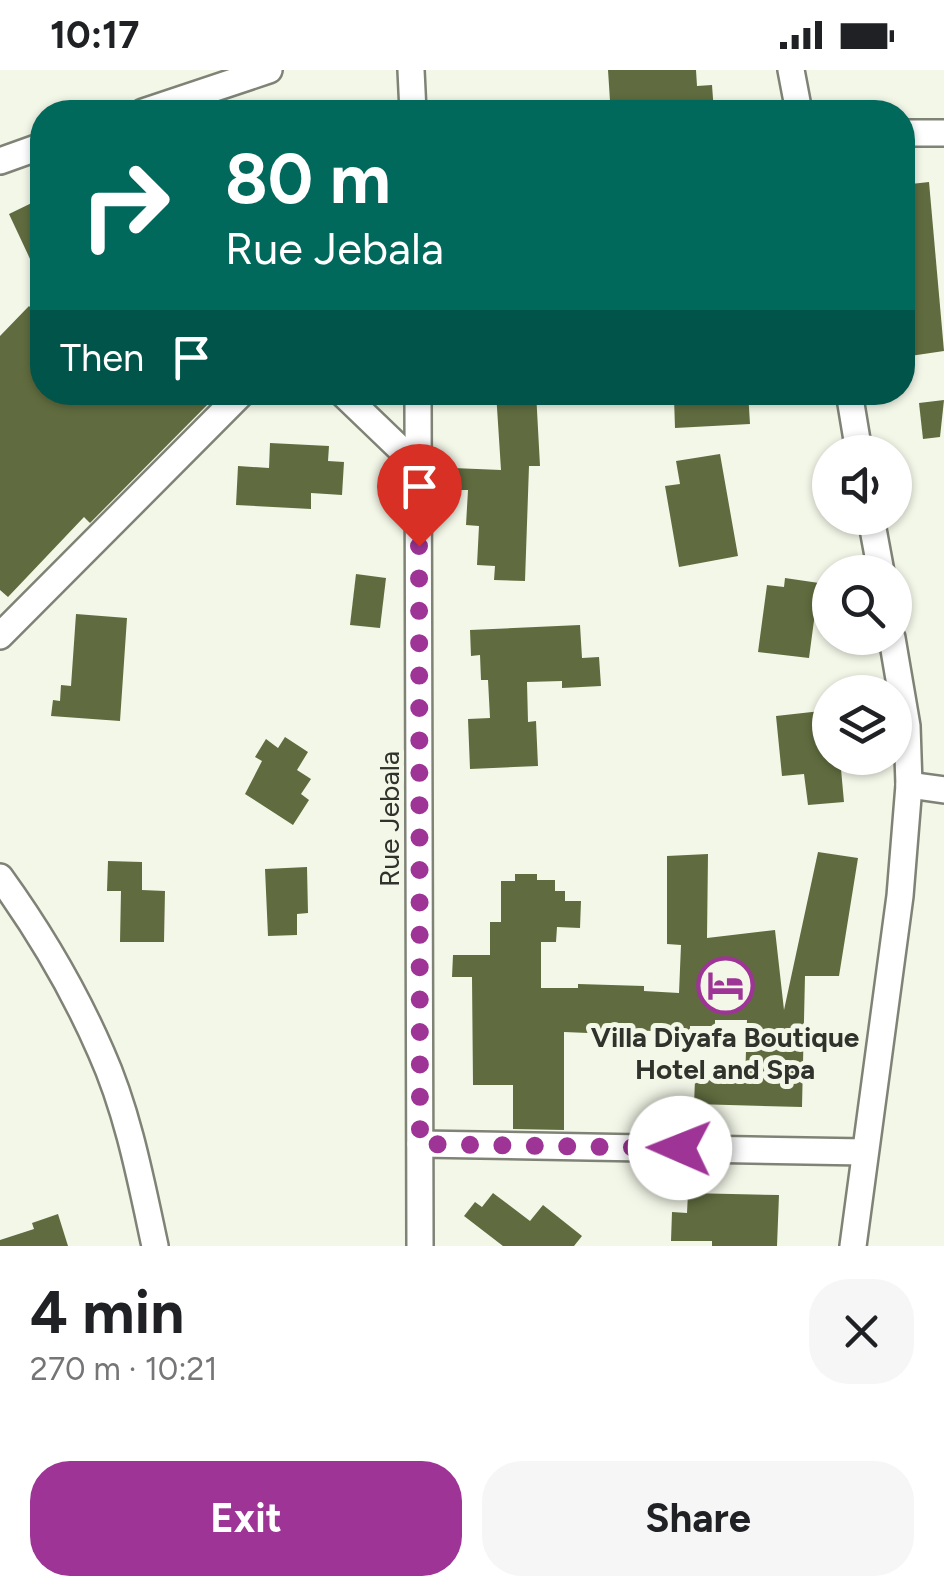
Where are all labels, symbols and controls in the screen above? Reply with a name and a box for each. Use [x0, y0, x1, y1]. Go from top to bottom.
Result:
text: 10:17 [50, 12, 139, 58]
text: 80 m [225, 136, 391, 221]
icon: right [60, 140, 190, 270]
text: Rue Jebala [225, 221, 444, 275]
icon: arrive [164, 330, 219, 385]
text: Then [60, 335, 144, 381]
map controls [812, 435, 912, 775]
button: sound [812, 435, 912, 535]
pin [377, 444, 462, 547]
icon: arrive [392, 459, 447, 514]
button: search [812, 555, 912, 655]
button: layers [812, 675, 912, 775]
street label: Rue Jebala [372, 751, 406, 887]
hotel icon: Villa Diyafa Boutique Hotel and Spa [695, 956, 755, 1016]
place label: Villa Diyafa Boutique Hotel and Spa [591, 1020, 859, 1086]
position arrow [628, 1096, 732, 1200]
text: 4 min [30, 1276, 184, 1348]
button: close [809, 1279, 914, 1384]
text: 270 m · 10:21 [30, 1350, 218, 1388]
button: Exit [30, 1461, 462, 1576]
button: Share [482, 1461, 914, 1576]

